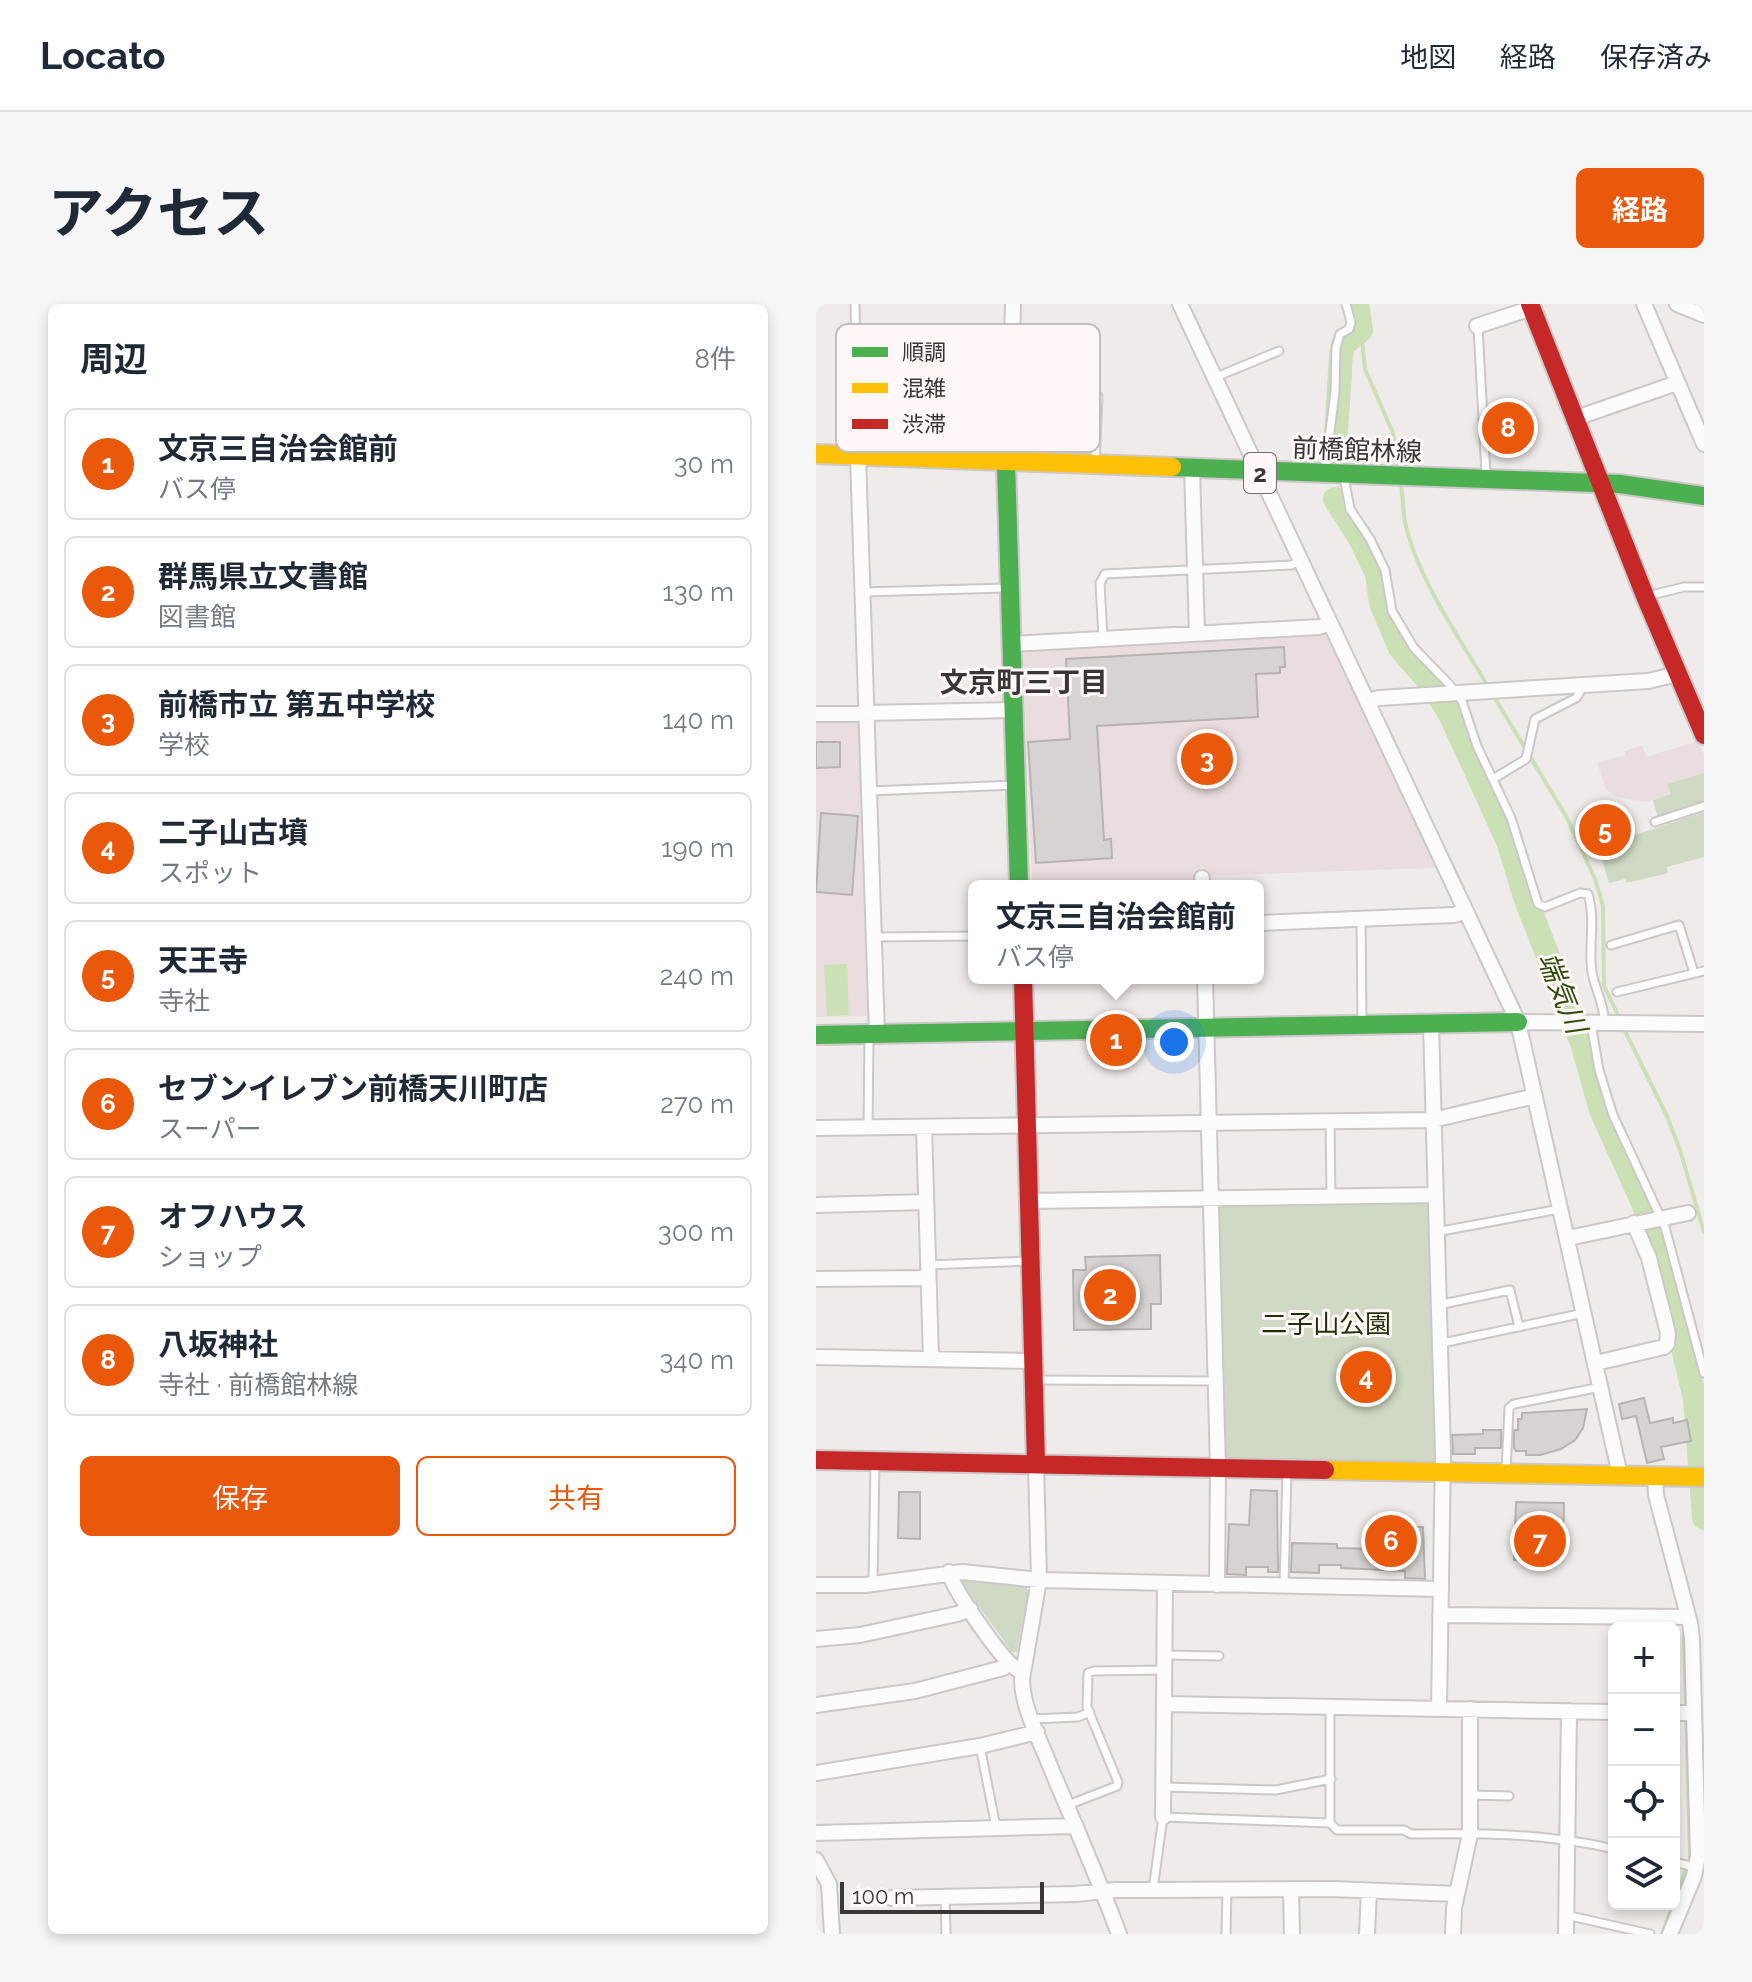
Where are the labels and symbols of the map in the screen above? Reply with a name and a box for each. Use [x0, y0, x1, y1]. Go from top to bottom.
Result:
legend [836, 324, 1100, 452]
text: 順調 [902, 339, 946, 365]
text: 混雑 [902, 375, 946, 401]
pin: 8 [1482, 398, 1534, 458]
text: 渋滞 [902, 411, 946, 437]
street label: 前橋館林線 [1292, 433, 1422, 467]
road number: 2 [1244, 453, 1276, 493]
district label: 文京町三丁目 [940, 666, 1108, 699]
pin: 3 [1181, 729, 1233, 789]
pin: 5 [1579, 800, 1631, 860]
water label: 端気川 [1531, 948, 1594, 1041]
pin: 1 [1090, 1010, 1142, 1070]
your location [1154, 1022, 1194, 1062]
pin: 2 [1084, 1265, 1136, 1325]
park label: 二子山公園 [1261, 1309, 1391, 1339]
pin: 4 [1340, 1347, 1392, 1407]
pin: 6 [1365, 1511, 1417, 1571]
pin: 7 [1514, 1511, 1566, 1571]
scale bar [840, 1878, 1044, 1914]

